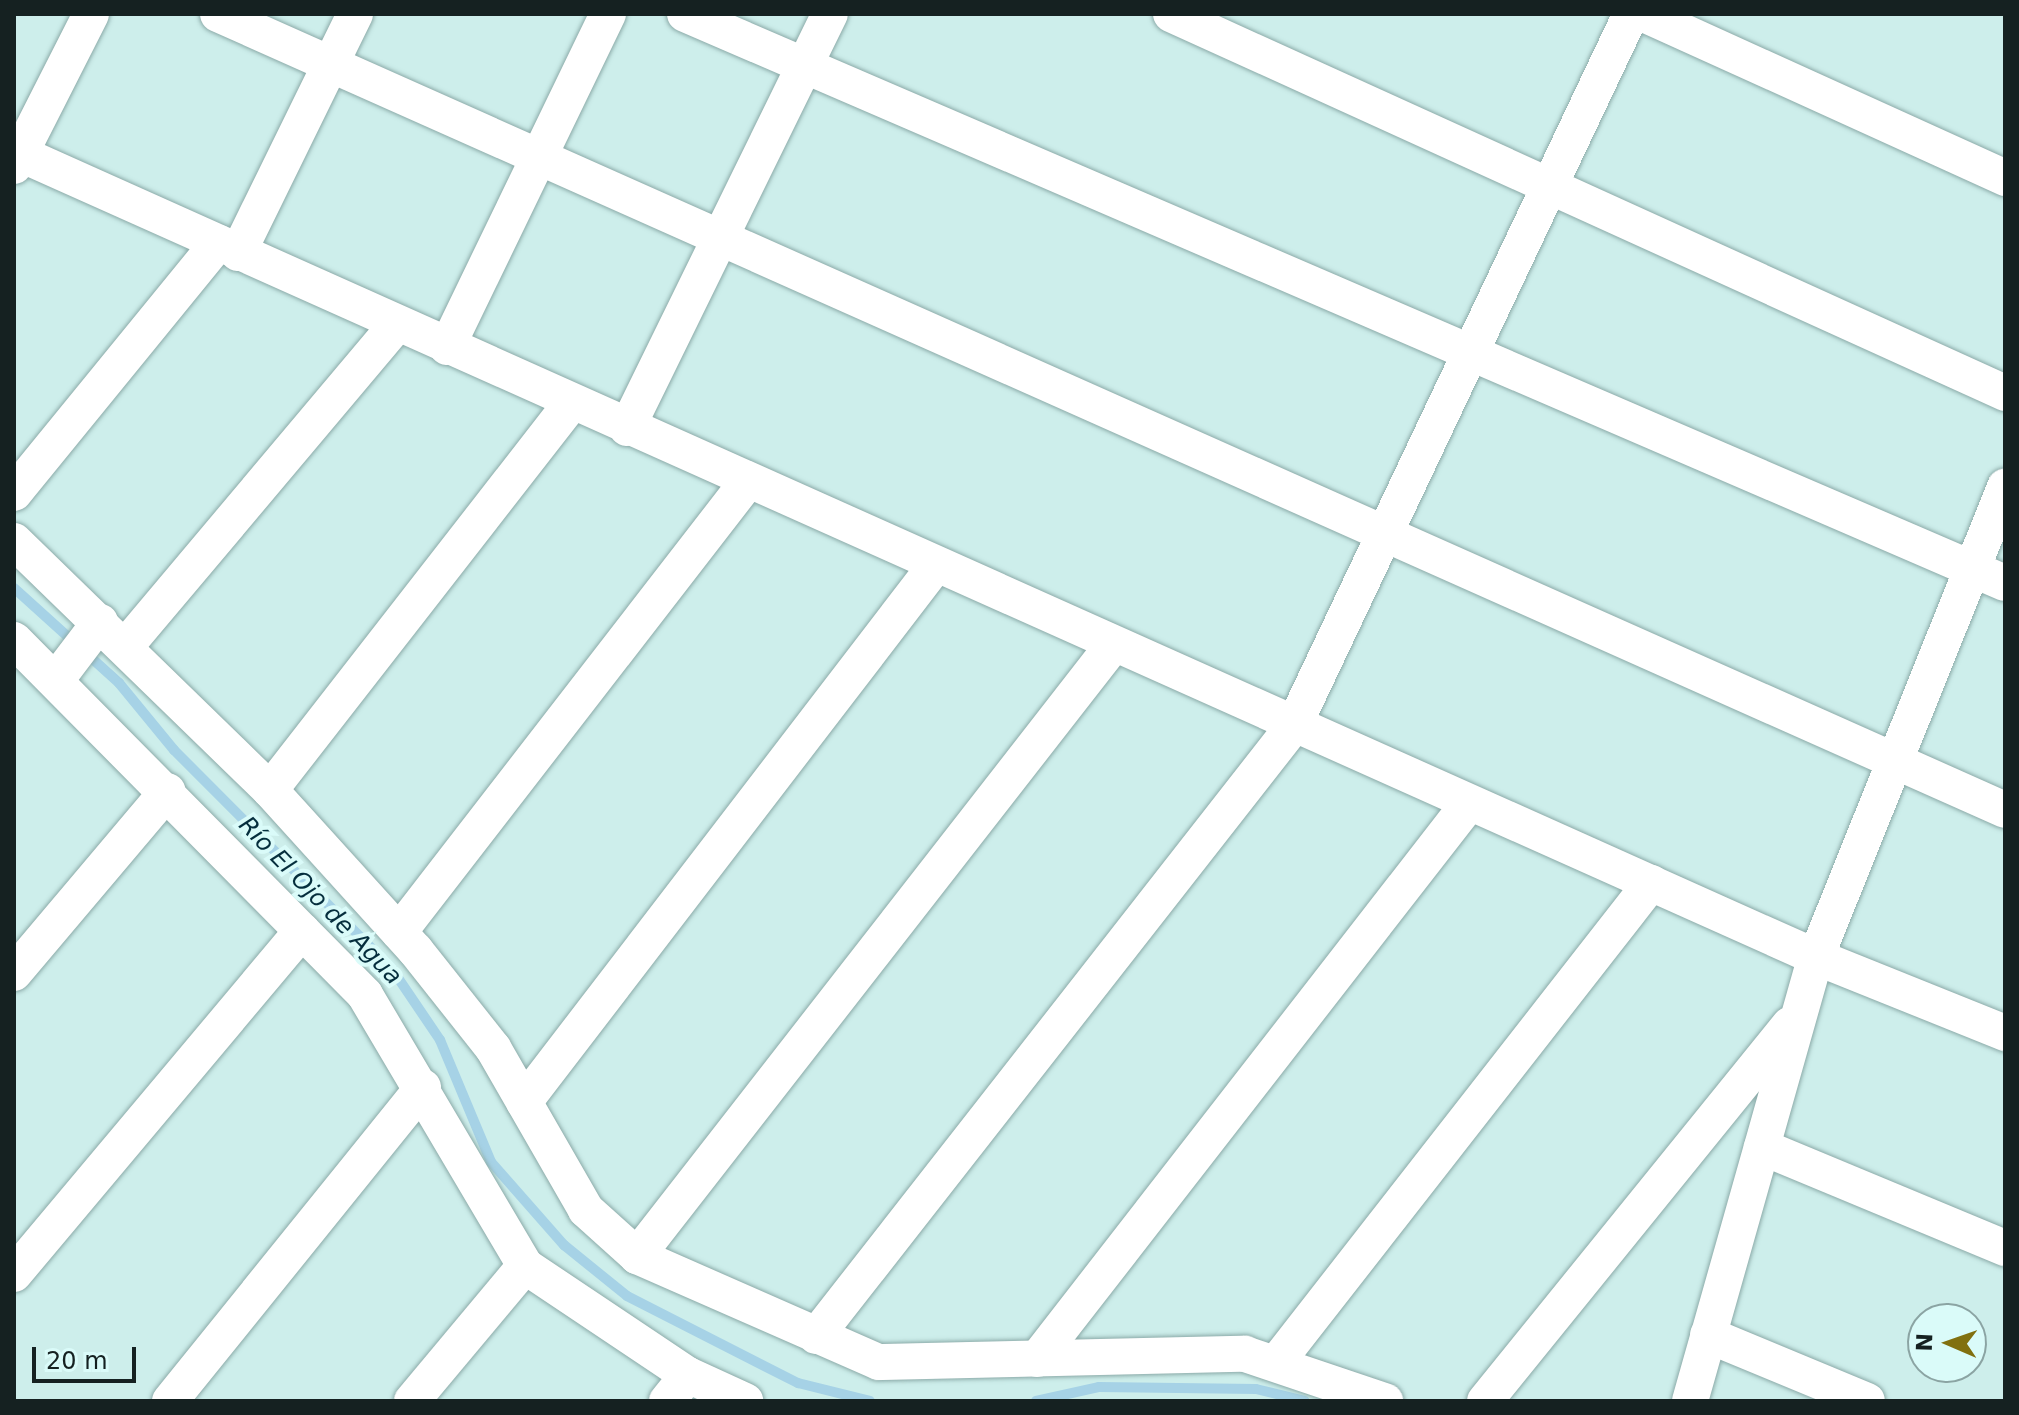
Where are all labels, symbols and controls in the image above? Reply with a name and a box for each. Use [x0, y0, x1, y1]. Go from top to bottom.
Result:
water label: Río El Ojo de Agua [232, 811, 408, 991]
north arrow [1907, 1303, 1987, 1383]
scale bar [36, 1331, 140, 1381]
text: N [1912, 1333, 1937, 1352]
text: 20 m [46, 1347, 108, 1375]

